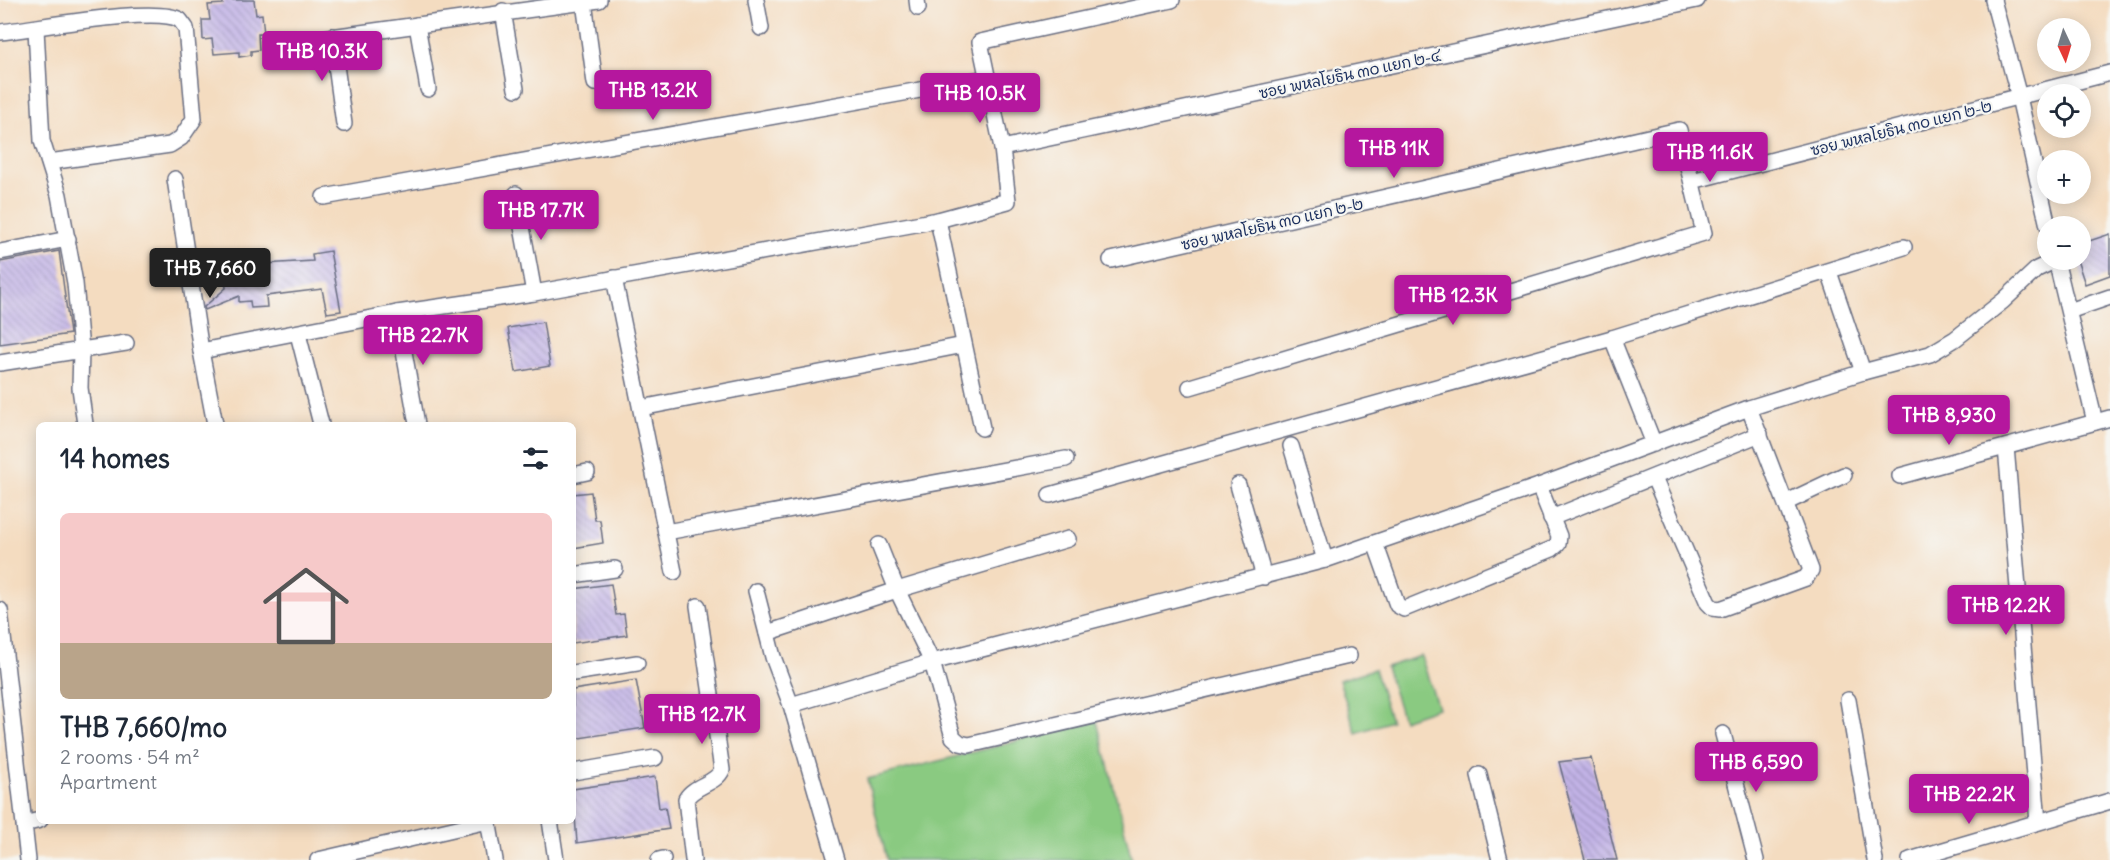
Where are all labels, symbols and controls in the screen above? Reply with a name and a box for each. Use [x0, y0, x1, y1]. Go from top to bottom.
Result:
north arrow [2037, 18, 2091, 72]
map controls [2037, 18, 2091, 270]
pin: THB 10.3K [253, 31, 391, 82]
text: THB 10.3K [276, 38, 368, 63]
street label: ซอย พหลโยธิน ๓๐ แยก ๒-๔ [1257, 45, 1444, 103]
pin: THB 13.2K [584, 70, 722, 121]
pin: THB 10.5K [911, 73, 1049, 124]
text: THB 13.2K [608, 77, 698, 102]
text: THB 10.5K [934, 80, 1026, 105]
button: locate [2037, 84, 2091, 138]
street label: ซอย พหลโยธิน ๓๐ แยก ๒-๒ [1808, 96, 1994, 160]
pin: THB 11K [1339, 128, 1449, 179]
pin: THB 11.6K [1641, 132, 1779, 183]
text: THB 11K [1359, 135, 1429, 160]
text: THB 11.6K [1667, 139, 1753, 164]
button: + [2037, 150, 2091, 204]
pin: THB 17.7K [472, 190, 610, 241]
street label: ซอย พหลโยธิน ๓๐ แยก ๒-๒ [1179, 194, 1365, 254]
text: THB 17.7K [498, 197, 584, 222]
button: − [2037, 216, 2091, 270]
pin: THB 7,660 [141, 248, 279, 299]
text: THB 7,660 [164, 255, 256, 280]
pin: THB 12.3K [1384, 275, 1522, 326]
text: THB 12.3K [1408, 282, 1498, 307]
pin: THB 22.7K [354, 315, 492, 366]
text: THB 22.7K [378, 322, 468, 347]
pin: THB 8,930 [1880, 395, 2018, 446]
text: THB 8,930 [1902, 402, 1996, 427]
text: 14 homes [60, 442, 170, 475]
icon: filters [519, 442, 552, 475]
icon: home [252, 552, 360, 660]
pin: THB 12.2K [1937, 585, 2075, 636]
text: THB 12.2K [1961, 592, 2051, 617]
pin: THB 12.7K [633, 694, 771, 745]
text: THB 12.7K [658, 701, 746, 726]
text: THB 7,660/mo [60, 711, 227, 744]
pin: THB 6,590 [1687, 742, 1825, 793]
text: 2 rooms · 54 m² [60, 744, 200, 769]
text: THB 6,590 [1709, 749, 1803, 774]
text: Apartment [60, 769, 157, 794]
pin: THB 22.2K [1900, 774, 2038, 825]
text: THB 22.2K [1923, 781, 2015, 806]

